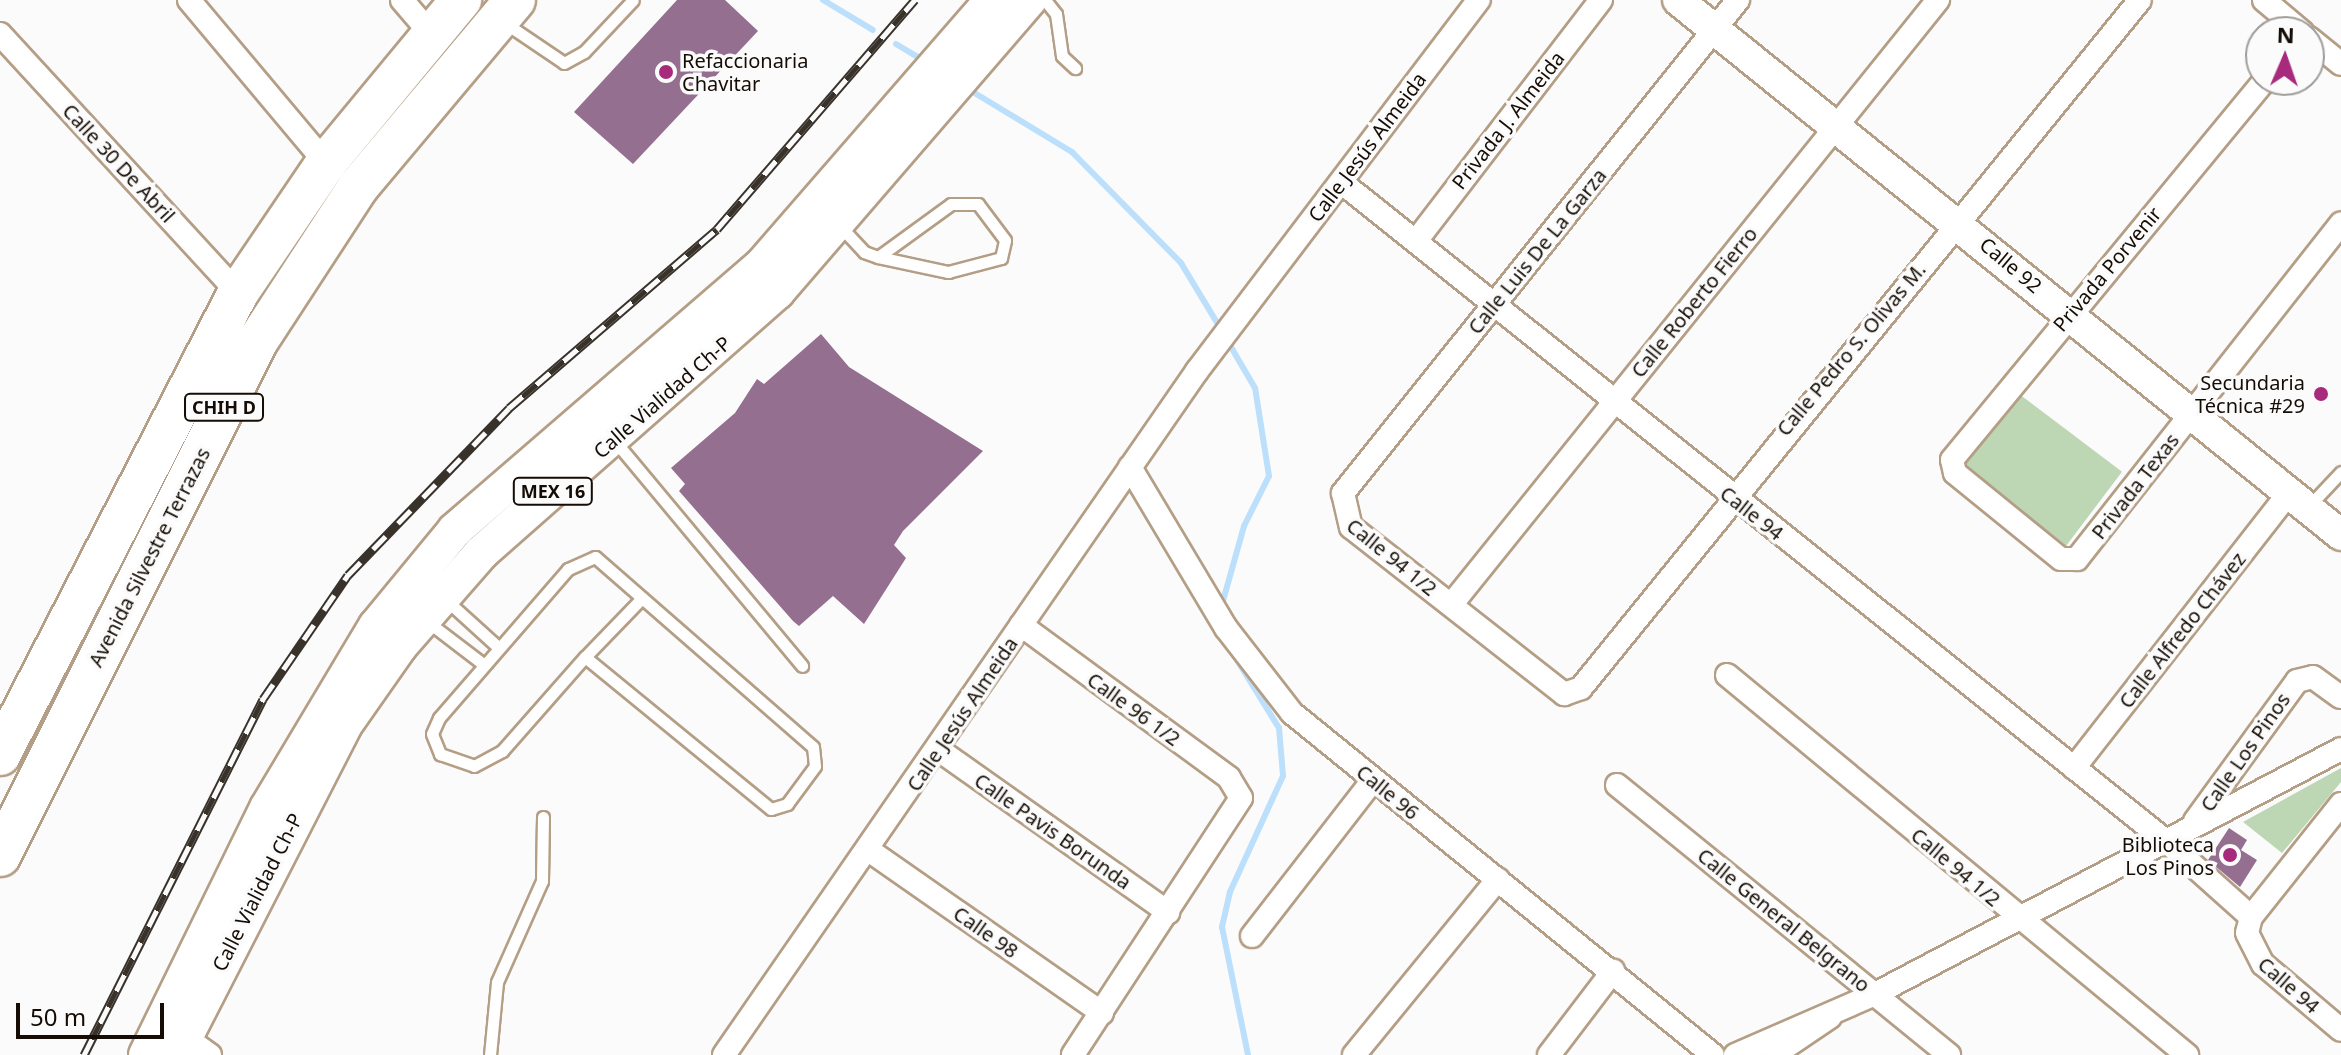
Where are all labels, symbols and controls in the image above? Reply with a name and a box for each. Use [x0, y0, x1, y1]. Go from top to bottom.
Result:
north arrow [2245, 16, 2325, 96]
text: N [2276, 19, 2295, 49]
street label: Privada J. Almeida [1447, 46, 1569, 194]
place label: Refaccionaria Chavitar [682, 48, 808, 95]
marker: Refaccionaria Chavitar [657, 63, 675, 81]
street label: Calle Jesús Almeida [1303, 68, 1431, 226]
street label: Calle 30 De Abril [58, 99, 180, 227]
street label: Calle Luis De La Garza [1463, 163, 1611, 339]
street label: Privada Porvenir [2048, 202, 2166, 336]
street label: Calle Roberto Fierro [1626, 222, 1762, 382]
street label: Calle 92 [1975, 232, 2047, 298]
street label: Calle Pedro S. Olivas M. [1772, 258, 1930, 440]
street label: Calle Vialidad Ch-P [588, 331, 736, 463]
place label: Secundaria Técnica #29 [2195, 370, 2305, 417]
marker: Secundaria Técnica #29 [2312, 385, 2330, 403]
road number: CHIH D [184, 393, 264, 421]
street label: Privada Texas [2086, 428, 2184, 544]
street label: Avenida Silvestre Terrazas [83, 443, 215, 671]
road number: MEX 16 [511, 477, 595, 505]
street label: Calle 94 [1716, 481, 1788, 545]
street label: Calle 94 1/2 [1342, 513, 1442, 601]
street label: Calle Alfredo Chávez [2114, 547, 2250, 713]
street label: Calle Jesús Almeida [902, 632, 1022, 796]
street label: Calle 96 1/2 [1083, 667, 1185, 751]
street label: Calle Los Pinos [2195, 688, 2295, 816]
street label: Calle 96 [1352, 760, 1424, 824]
street label: Calle Pavis Borunda [970, 768, 1136, 894]
street label: Calle Vialidad Ch-P [207, 809, 307, 975]
street label: Calle 94 1/2 [1907, 823, 2005, 911]
place label: Biblioteca Los Pinos [2122, 832, 2214, 879]
street label: Calle General Belgrano [1693, 843, 1875, 997]
marker: Biblioteca Los Pinos [2221, 846, 2239, 864]
street label: Calle 98 [949, 901, 1023, 963]
street label: Calle 94 [2253, 952, 2325, 1018]
scale bar [20, 987, 168, 1037]
text: 50 m [30, 1000, 86, 1033]

